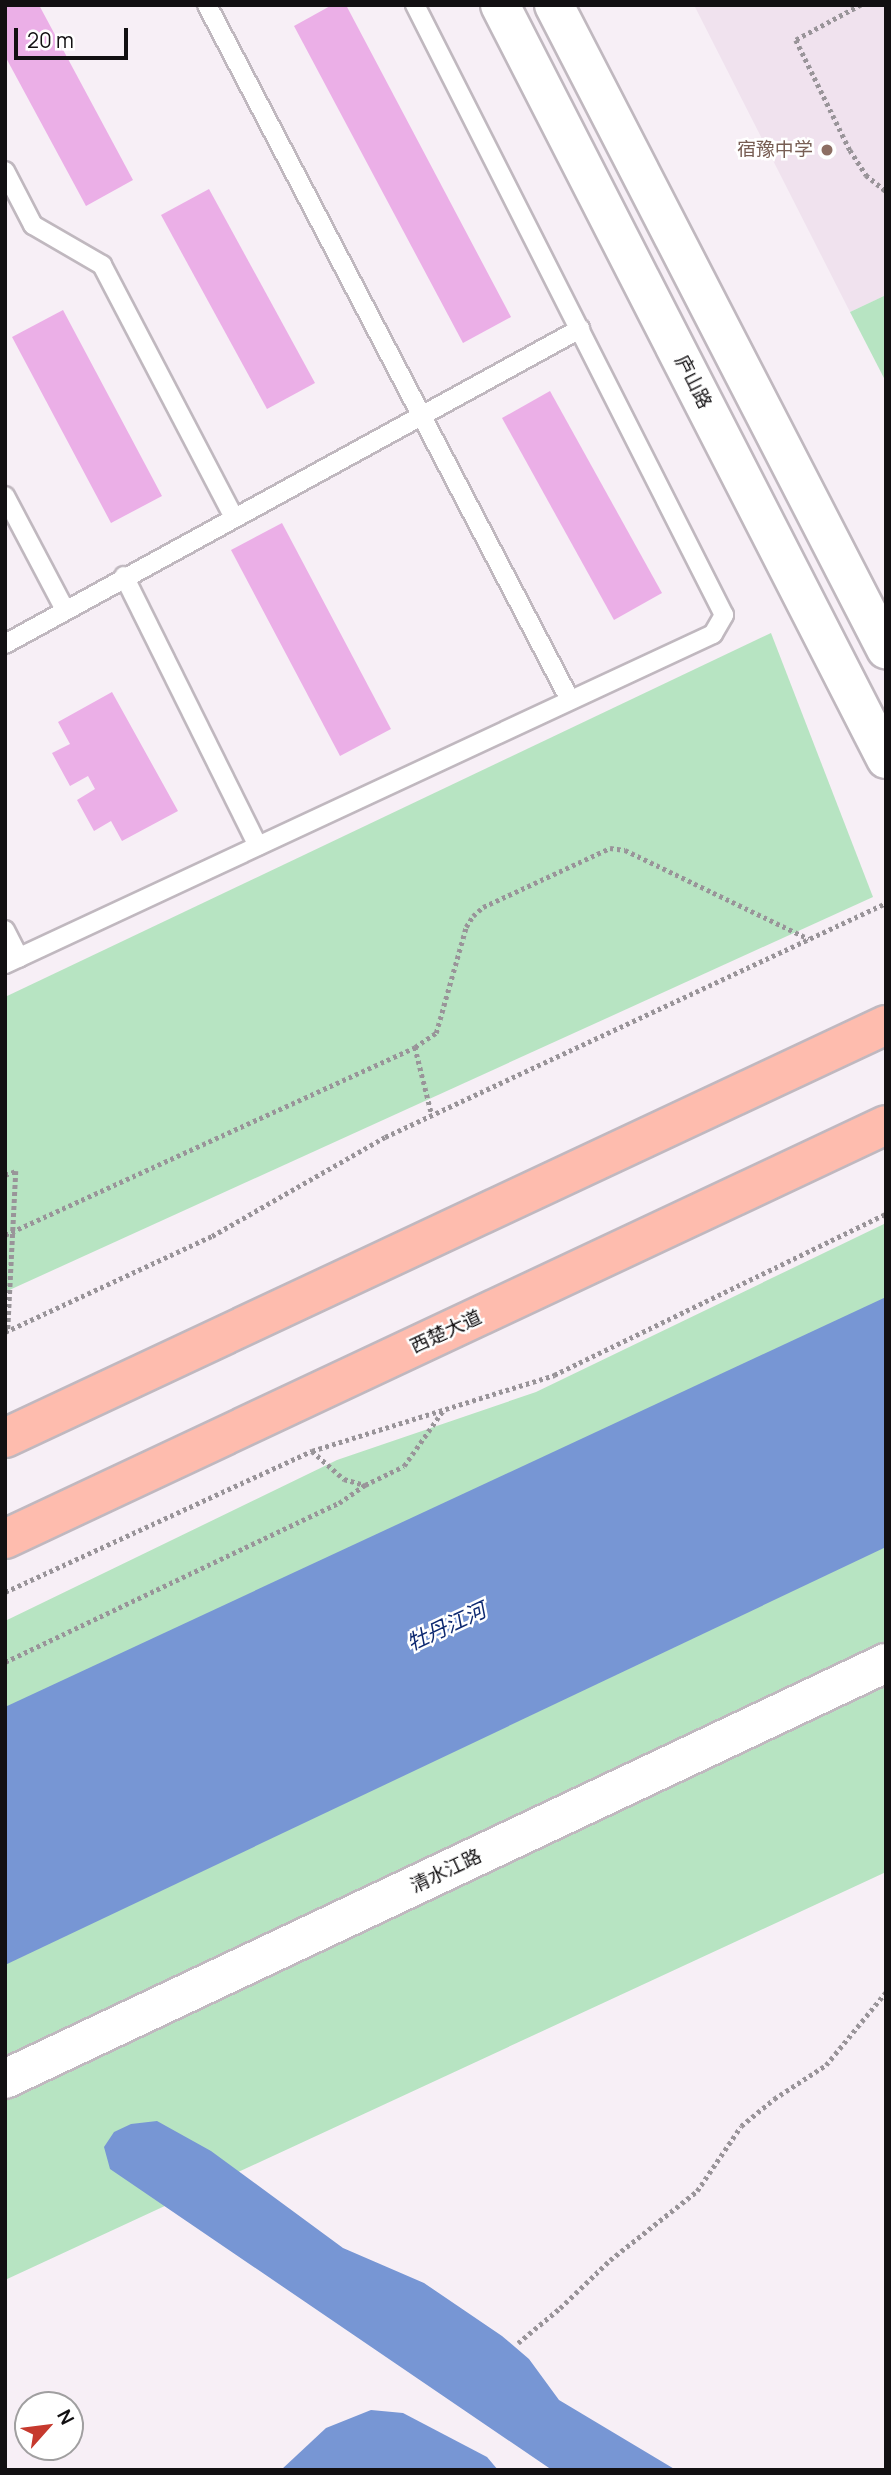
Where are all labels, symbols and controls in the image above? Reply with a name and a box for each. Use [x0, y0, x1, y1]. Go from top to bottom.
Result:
scale bar [18, 14, 131, 58]
text: 20 m [27, 26, 74, 54]
place label: 宿豫中学 [737, 139, 813, 161]
marker: 宿豫中学 [819, 142, 835, 158]
street label: 庐山路 [670, 351, 716, 413]
street label: 西楚大道 [407, 1306, 485, 1358]
water label: 牡丹江河 [403, 1597, 489, 1655]
street label: 清水江路 [407, 1845, 485, 1897]
north arrow [14, 2391, 84, 2461]
text: N [51, 2405, 80, 2429]

